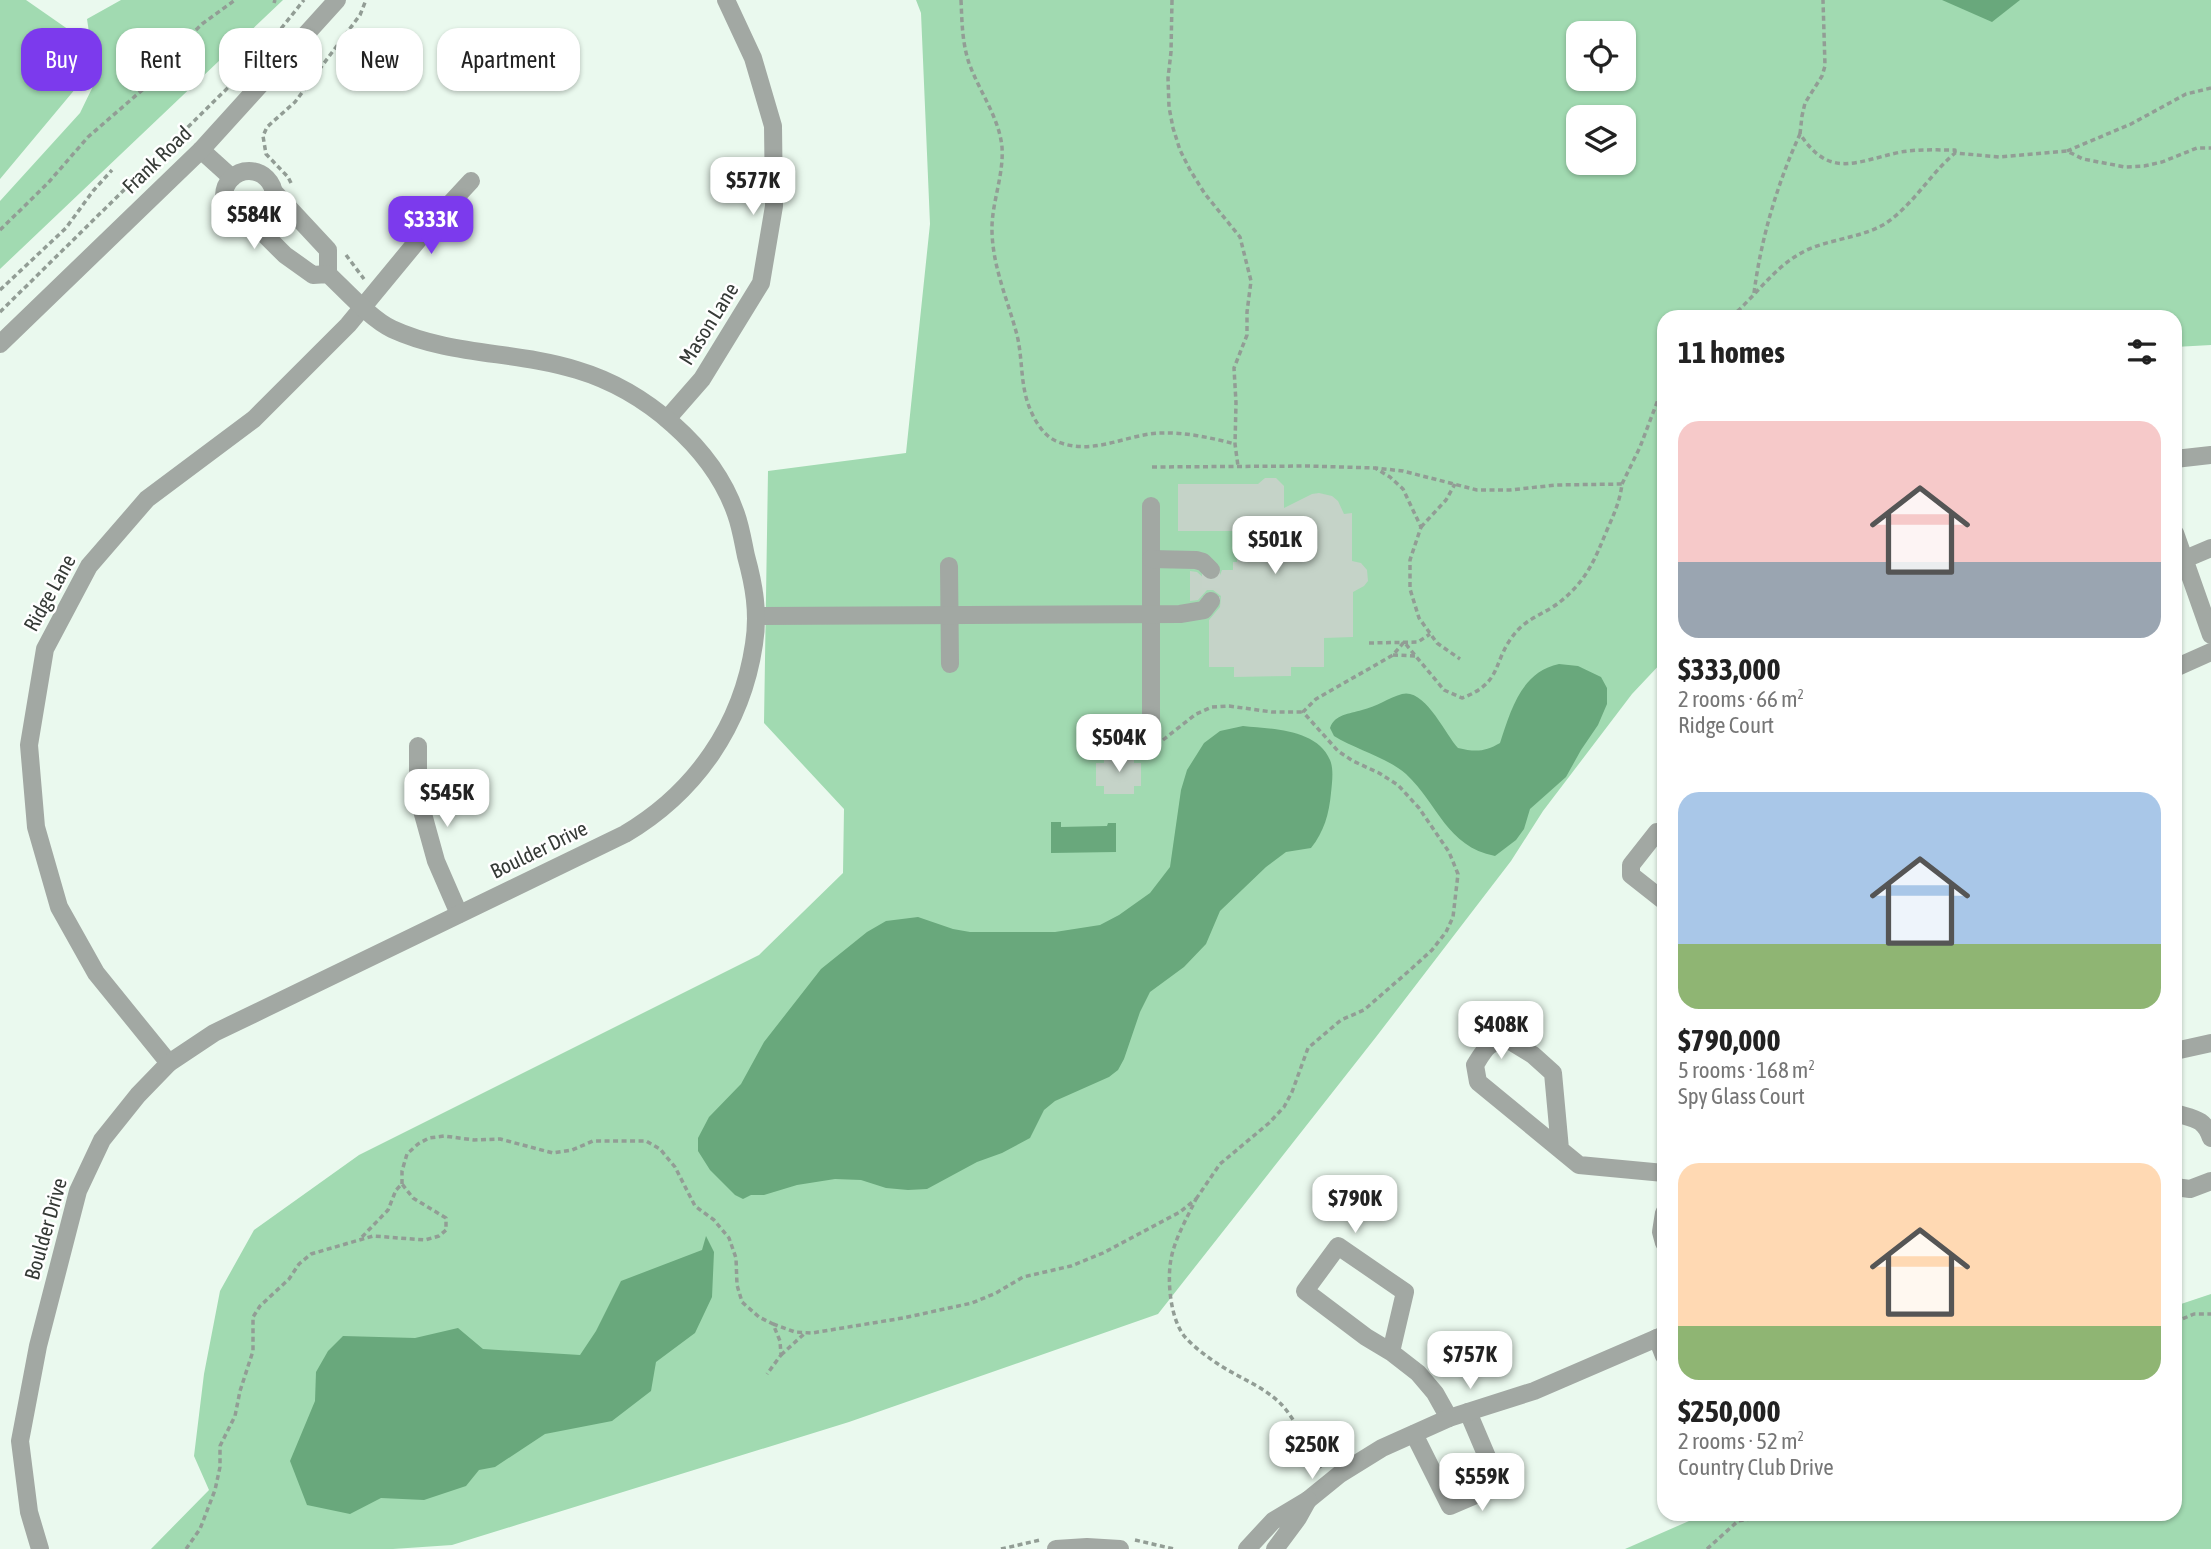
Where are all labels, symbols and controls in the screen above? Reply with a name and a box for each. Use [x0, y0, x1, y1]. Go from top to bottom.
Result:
map controls [1566, 21, 1636, 175]
button: locate [1566, 21, 1636, 91]
chip: Buy [21, 28, 102, 91]
chip: Rent [116, 28, 205, 91]
chip: Filters [219, 28, 322, 91]
chip: New [336, 28, 423, 91]
chip: Apartment [437, 28, 580, 91]
button: layers [1566, 105, 1636, 175]
street label: Frank Road [117, 121, 196, 198]
pin: $577K [704, 158, 802, 217]
text: $577K [726, 167, 780, 193]
pin: $584K [205, 191, 303, 251]
pin: $333K [382, 196, 480, 256]
text: $584K [227, 201, 281, 227]
text: $333K [404, 206, 458, 232]
street label: Mason Lane [674, 278, 743, 369]
icon: filters [2123, 333, 2161, 371]
text: 11 homes [1678, 335, 1785, 369]
icon: home [1857, 467, 1983, 593]
pin: $501K [1226, 516, 1324, 576]
text: $501K [1248, 526, 1302, 552]
street label: Ridge Lane [18, 550, 80, 635]
text: $333,000 [1678, 652, 1781, 686]
text: 2 rooms · 66 m² [1678, 686, 1804, 712]
text: Ridge Court [1678, 712, 1774, 738]
pin: $504K [1070, 714, 1168, 774]
text: $504K [1092, 724, 1146, 750]
pin: $545K [398, 770, 496, 829]
text: $545K [420, 779, 474, 805]
street label: Boulder Drive [486, 815, 591, 883]
icon: home [1857, 838, 1983, 964]
pin: $408K [1452, 1002, 1550, 1061]
text: $408K [1474, 1011, 1528, 1037]
text: $790,000 [1678, 1023, 1781, 1057]
text: 5 rooms · 168 m² [1678, 1057, 1815, 1083]
text: Spy Glass Court [1678, 1083, 1805, 1109]
street label: Boulder Drive [19, 1175, 71, 1282]
pin: $790K [1306, 1176, 1404, 1235]
text: $790K [1328, 1185, 1382, 1211]
icon: home [1857, 1209, 1983, 1335]
pin: $757K [1421, 1332, 1519, 1391]
text: $757K [1443, 1341, 1497, 1367]
text: $250,000 [1678, 1394, 1781, 1428]
pin: $250K [1263, 1422, 1361, 1481]
text: 2 rooms · 52 m² [1678, 1428, 1804, 1454]
text: $250K [1285, 1431, 1339, 1457]
pin: $559K [1433, 1454, 1531, 1513]
text: Country Club Drive [1678, 1454, 1834, 1480]
text: $559K [1455, 1463, 1509, 1489]

